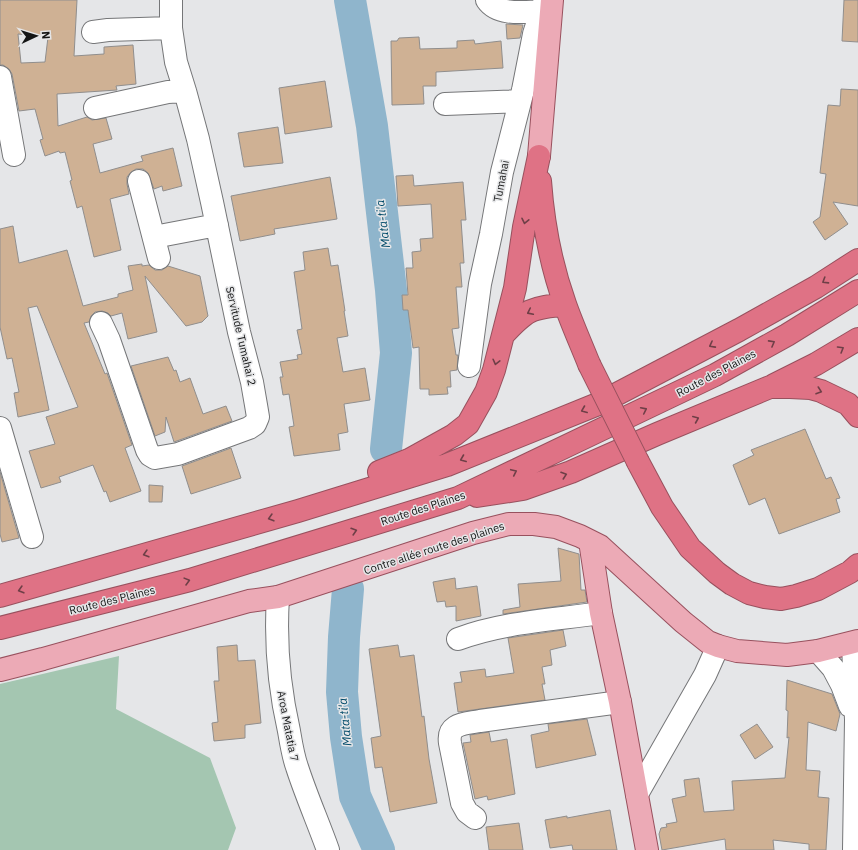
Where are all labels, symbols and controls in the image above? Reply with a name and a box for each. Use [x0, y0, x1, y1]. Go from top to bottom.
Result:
north arrow [16, 16, 56, 56]
text: N [39, 31, 53, 40]
street label: Tumahai [490, 159, 512, 203]
water label: Mata-ti'a [372, 199, 393, 249]
one-way arrow [522, 218, 530, 224]
one-way arrow [822, 276, 829, 283]
street label: Servitude Tumahai 2 [223, 285, 259, 387]
one-way arrow [526, 307, 534, 315]
one-way arrow [709, 340, 716, 347]
one-way arrow [767, 341, 775, 348]
street label: Route des Plaines [674, 346, 758, 400]
one-way arrow [837, 346, 844, 354]
one-way arrow [492, 358, 501, 365]
one-way arrow [815, 387, 822, 395]
one-way arrow [580, 405, 588, 413]
one-way arrow [640, 407, 647, 415]
one-way arrow [692, 416, 700, 424]
one-way arrow [460, 454, 467, 462]
one-way arrow [510, 469, 517, 477]
one-way arrow [560, 471, 567, 480]
street label: Route des Plaines [379, 488, 467, 528]
one-way arrow [267, 513, 274, 522]
street label: Contre allée route des plaines [362, 519, 506, 577]
one-way arrow [350, 527, 357, 536]
one-way arrow [143, 549, 150, 558]
one-way arrow [183, 577, 190, 586]
street label: Route des Plaines [68, 583, 156, 617]
one-way arrow [18, 585, 25, 594]
street label: Aroa Matatia 7 [274, 689, 302, 763]
water label: Mata-ti'a [335, 697, 355, 747]

